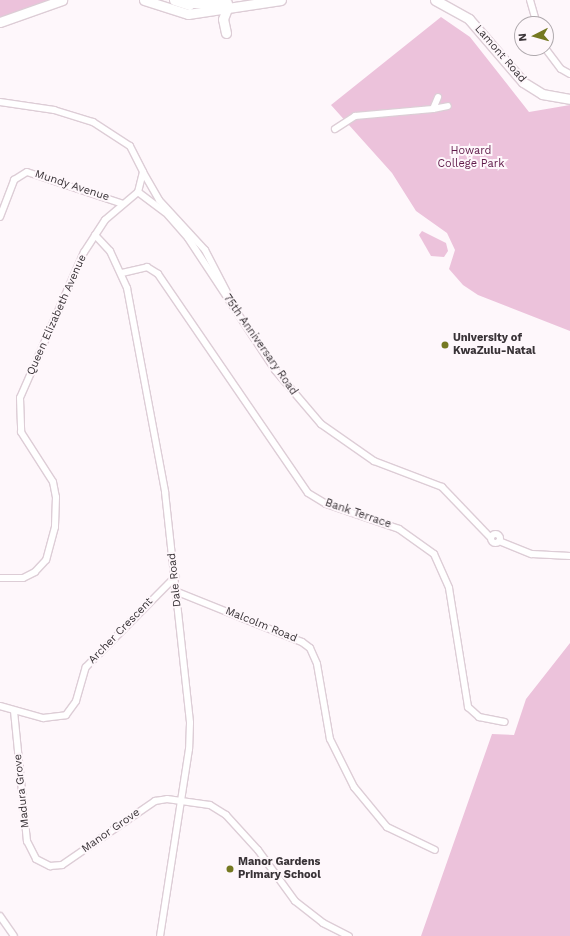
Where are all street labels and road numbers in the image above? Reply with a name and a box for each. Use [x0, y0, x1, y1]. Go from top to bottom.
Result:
street label: Lamont Road [471, 23, 529, 85]
street label: Mundy Avenue [33, 168, 111, 204]
street label: Queen Elizabeth Avenue [24, 253, 90, 377]
street label: 75th Anniversary Road [220, 292, 300, 398]
street label: Bank Terrace [323, 496, 393, 532]
street label: Dale Road [166, 552, 184, 608]
street label: Archer Crescent [86, 595, 156, 667]
street label: Malcolm Road [223, 605, 299, 645]
street label: Madura Grove [12, 753, 32, 829]
street label: Manor Grove [79, 806, 143, 856]

